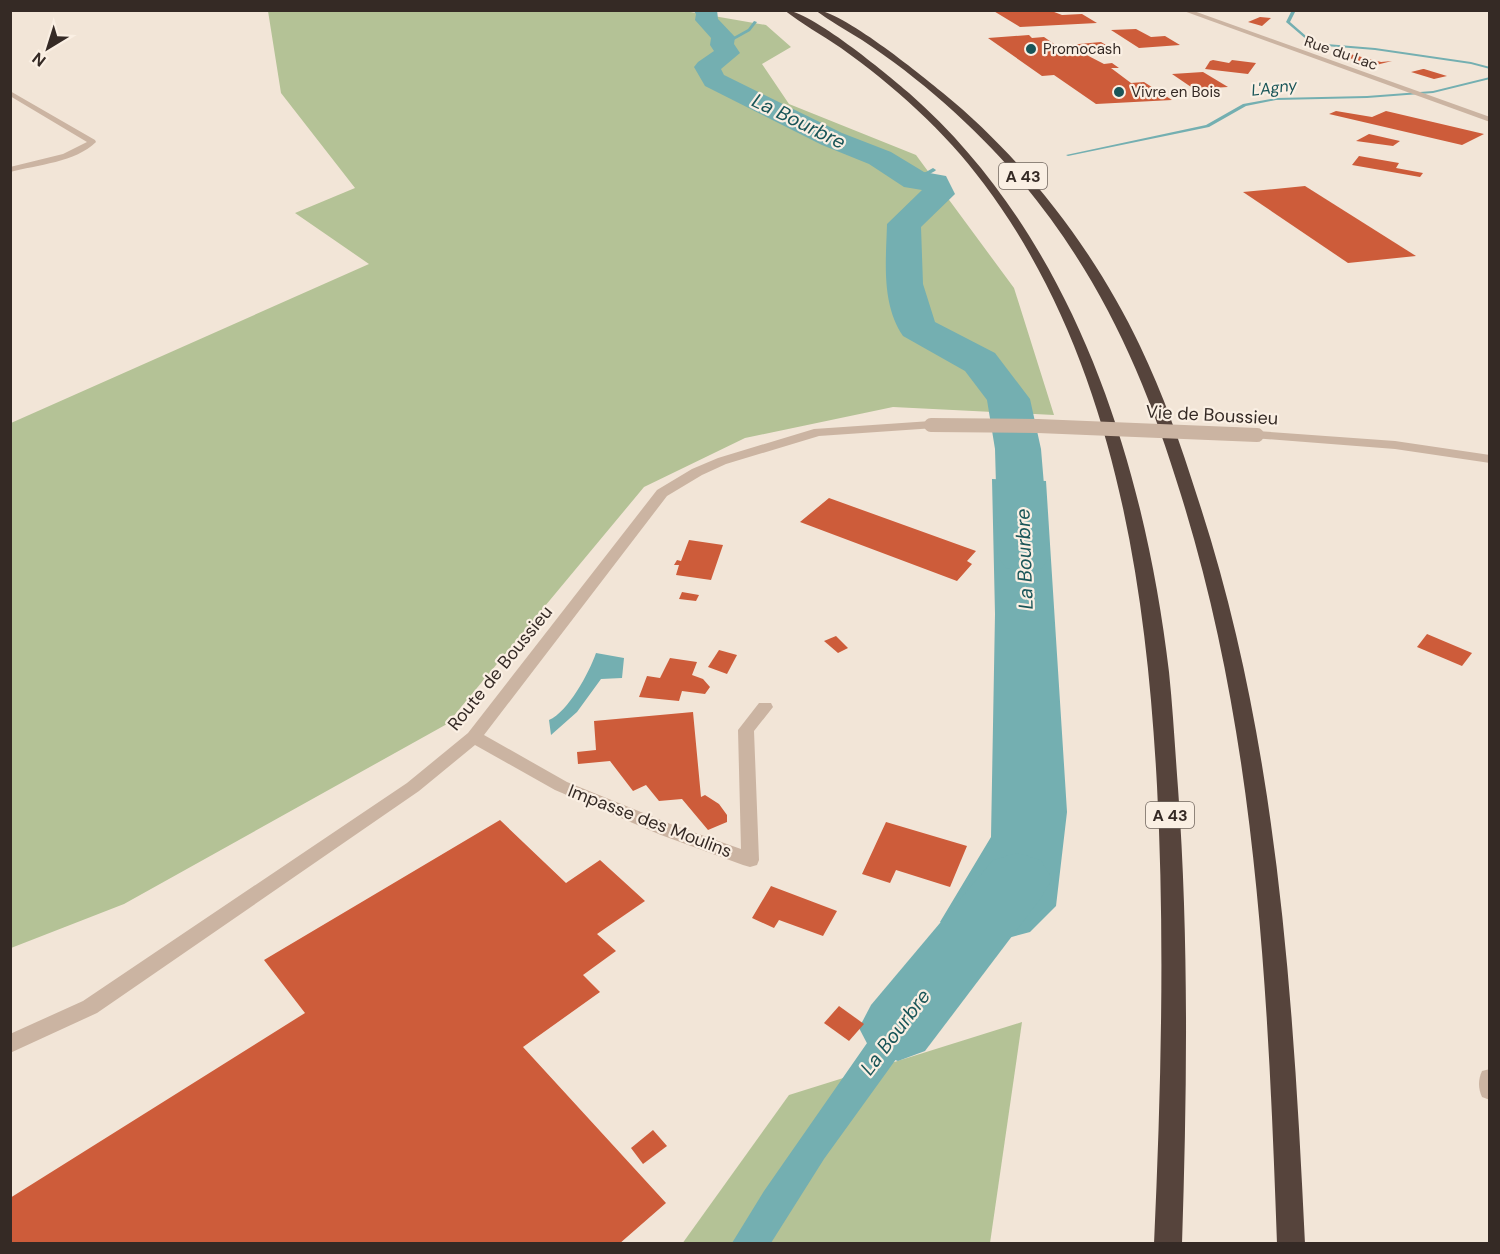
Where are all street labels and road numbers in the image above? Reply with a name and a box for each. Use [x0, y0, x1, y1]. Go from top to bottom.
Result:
street label: Rue du Lac [1302, 31, 1380, 75]
road number: A 43 [999, 163, 1047, 189]
street label: Vie de Boussieu [1145, 400, 1279, 430]
street label: Route de Boussieu [442, 601, 558, 735]
street label: Impasse des Moulins [565, 779, 735, 863]
road number: A 43 [1146, 802, 1194, 828]

